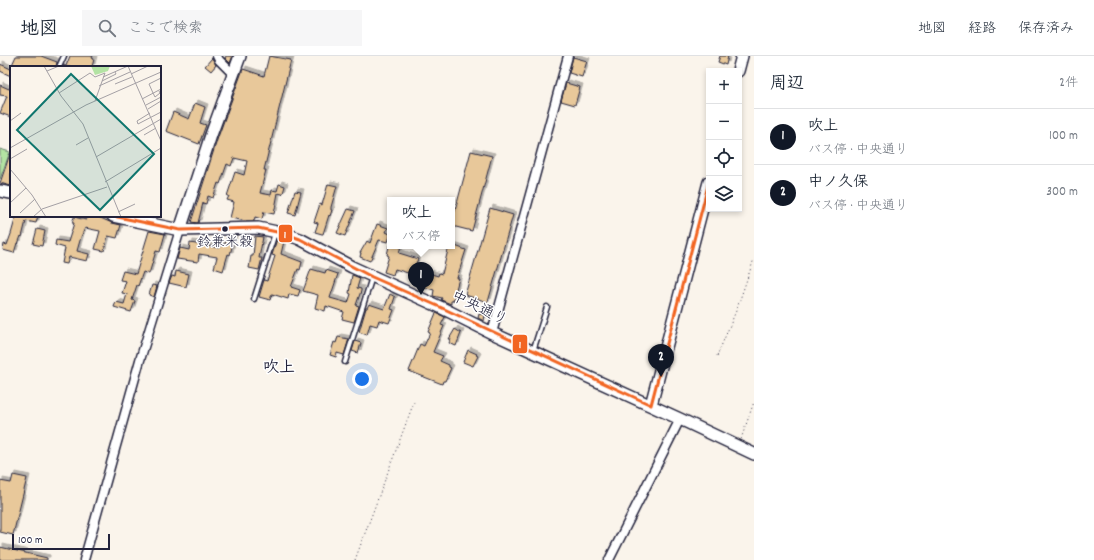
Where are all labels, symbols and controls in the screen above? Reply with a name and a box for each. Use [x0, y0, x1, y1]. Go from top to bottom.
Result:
search box [82, 10, 362, 46]
text: 地図 [20, 17, 58, 44]
icon: search [96, 17, 118, 39]
text: ここで検索 [128, 18, 203, 40]
text: 地図 [918, 19, 946, 39]
text: 経路 [968, 19, 996, 39]
text: 保存済み [1018, 19, 1074, 39]
inset map [10, 66, 161, 217]
map controls [706, 68, 742, 212]
button: + [706, 68, 742, 104]
text: 周辺 [770, 73, 804, 97]
text: 2件 [1059, 74, 1078, 93]
button: − [706, 104, 742, 140]
text: 吹上 [808, 116, 838, 138]
text: 1 [782, 127, 784, 146]
text: 100 m [1049, 127, 1078, 146]
button: locate [706, 140, 742, 176]
text: バス停 · 中央通り [808, 141, 908, 160]
text: 中ノ久保 [808, 172, 868, 194]
button: layers [706, 176, 742, 212]
text: 2 [780, 183, 786, 202]
text: 300 m [1046, 183, 1078, 202]
popup [387, 197, 455, 249]
text: バス停 · 中央通り [808, 197, 908, 216]
text: 吹上 [401, 203, 432, 225]
marker: 鈴兼米穀 [220, 224, 230, 234]
line badge: 1 [278, 224, 293, 243]
text: 1 [284, 228, 286, 244]
text: バス停 [401, 228, 441, 247]
place label: 鈴兼米穀 [197, 233, 253, 253]
pin: 1 [408, 262, 434, 295]
street label: 中央通り [447, 286, 511, 332]
line badge: 1 [512, 334, 528, 354]
text: 1 [519, 338, 521, 354]
pin: 2 [648, 344, 674, 377]
district label: 吹上 [263, 357, 295, 380]
your location [352, 369, 372, 389]
scale bar [12, 532, 110, 551]
text: 100 m [18, 533, 42, 549]

